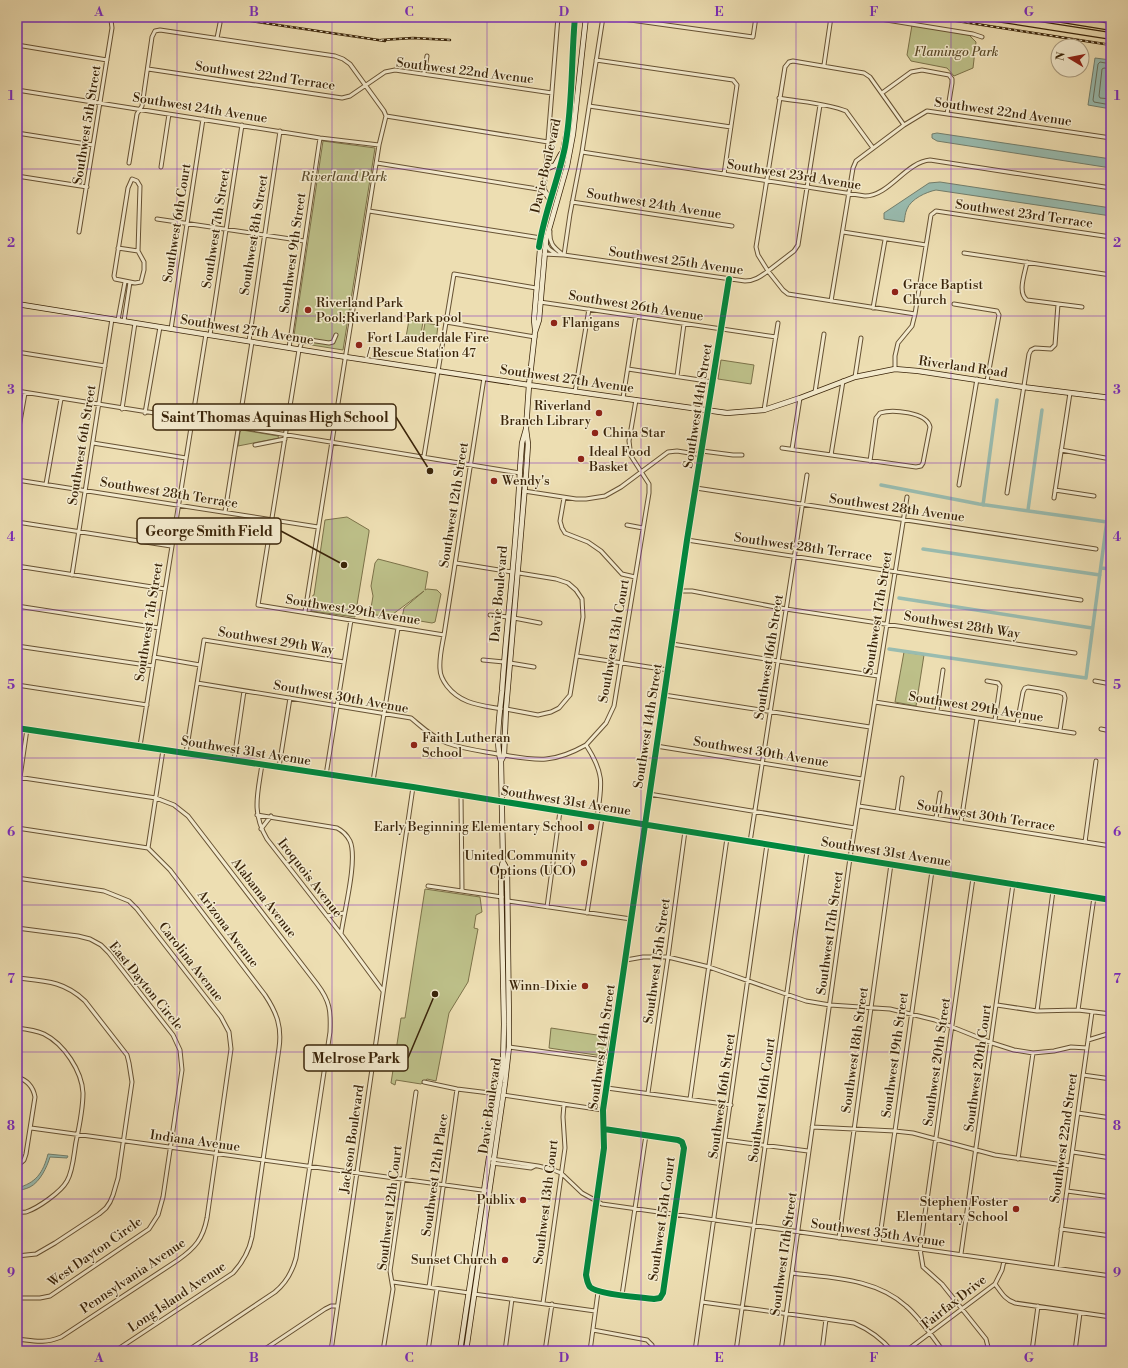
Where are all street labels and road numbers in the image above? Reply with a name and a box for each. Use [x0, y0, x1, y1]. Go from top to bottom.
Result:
street label: Southwest 22nd Avenue [395, 55, 535, 87]
street label: Southwest 22nd Terrace [194, 58, 337, 94]
street label: Southwest 5th Street [70, 64, 104, 186]
street label: Southwest 24th Avenue [131, 89, 269, 127]
street label: Southwest 22nd Avenue [933, 94, 1073, 130]
street label: Davie Boulevard [527, 116, 565, 215]
street label: Southwest 23rd Avenue [726, 156, 863, 194]
street label: Southwest 6th Court [160, 162, 194, 284]
street label: Southwest 7th Street [199, 168, 233, 290]
street label: Southwest 8th Street [237, 173, 271, 296]
street label: Southwest 24th Avenue [585, 185, 723, 223]
street label: Southwest 9th Street [277, 191, 309, 314]
street label: Southwest 23rd Terrace [954, 196, 1094, 232]
street label: Southwest 25th Avenue [608, 244, 745, 278]
street label: Southwest 26th Avenue [567, 287, 705, 325]
street label: Southwest 27th Avenue [179, 312, 315, 349]
street label: Southwest 14th Street [680, 342, 716, 470]
street label: Riverland Road [917, 353, 1009, 381]
street label: Southwest 27th Avenue [499, 362, 635, 396]
street label: Southwest 6th Street [65, 383, 99, 506]
street label: Southwest 12th Street [436, 441, 472, 569]
street label: Southwest 28th Terrace [99, 474, 240, 512]
street label: Southwest 28th Avenue [828, 491, 966, 525]
street label: Southwest 28th Terrace [733, 529, 874, 565]
street label: Davie Boulevard [487, 545, 511, 643]
street label: Southwest 17th Street [860, 550, 896, 676]
street label: Southwest 7th Street [132, 561, 166, 683]
street label: Southwest 13th Court [595, 578, 633, 704]
street label: Southwest 29th Avenue [284, 591, 422, 629]
street label: Southwest 16th Street [751, 593, 787, 721]
street label: Southwest 28th Way [903, 608, 1022, 642]
street label: Southwest 29th Way [217, 624, 336, 658]
street label: Southwest 14th Street [630, 662, 666, 790]
street label: Southwest 30th Avenue [272, 677, 410, 717]
street label: Southwest 29th Avenue [907, 688, 1045, 726]
street label: Southwest 31st Avenue [180, 733, 313, 769]
street label: Southwest 30th Avenue [692, 733, 830, 771]
street label: Southwest 31st Avenue [500, 783, 633, 819]
street label: Southwest 30th Terrace [916, 797, 1057, 835]
street label: Southwest 31st Avenue [820, 834, 953, 870]
street label: Iroquois Avenue [274, 835, 346, 921]
street label: Alabama Avenue [227, 854, 300, 941]
street label: Southwest 17th Street [813, 870, 847, 996]
street label: Arizona Avenue [193, 886, 262, 971]
street label: Southwest 15th Street [640, 897, 674, 1025]
street label: Carolina Avenue [155, 919, 227, 1005]
street label: East Dayton Circle [105, 939, 187, 1034]
street label: Southwest 14th Street [585, 983, 619, 1111]
street label: Southwest 18th Street [838, 986, 872, 1114]
street label: Southwest 19th Street [878, 991, 912, 1119]
street label: Southwest 20th Street [920, 996, 954, 1127]
street label: Southwest 20th Court [961, 1003, 995, 1133]
street label: Southwest 16th Street [705, 1032, 739, 1160]
street label: Southwest 16th Court [745, 1036, 779, 1163]
street label: Davie Boulevard [475, 1056, 505, 1155]
street label: Southwest 22nd Street [1047, 1072, 1081, 1204]
street label: Jackson Boulevard [336, 1083, 368, 1195]
street label: Southwest 12th Place [418, 1112, 452, 1238]
street label: Indiana Avenue [149, 1127, 241, 1155]
street label: Southwest 13th Court [530, 1138, 562, 1265]
street label: Southwest 12th Court [374, 1144, 406, 1271]
street label: Southwest 15th Court [645, 1155, 679, 1282]
street label: Southwest 17th Street [767, 1191, 801, 1317]
street label: West Dayton Circle [44, 1213, 145, 1291]
street label: Southwest 35th Avenue [810, 1216, 947, 1250]
street label: Pennsylvania Avenue [77, 1235, 189, 1317]
street label: Long Island Avenue [125, 1258, 229, 1336]
street label: Fairfax Drive [918, 1271, 990, 1332]

